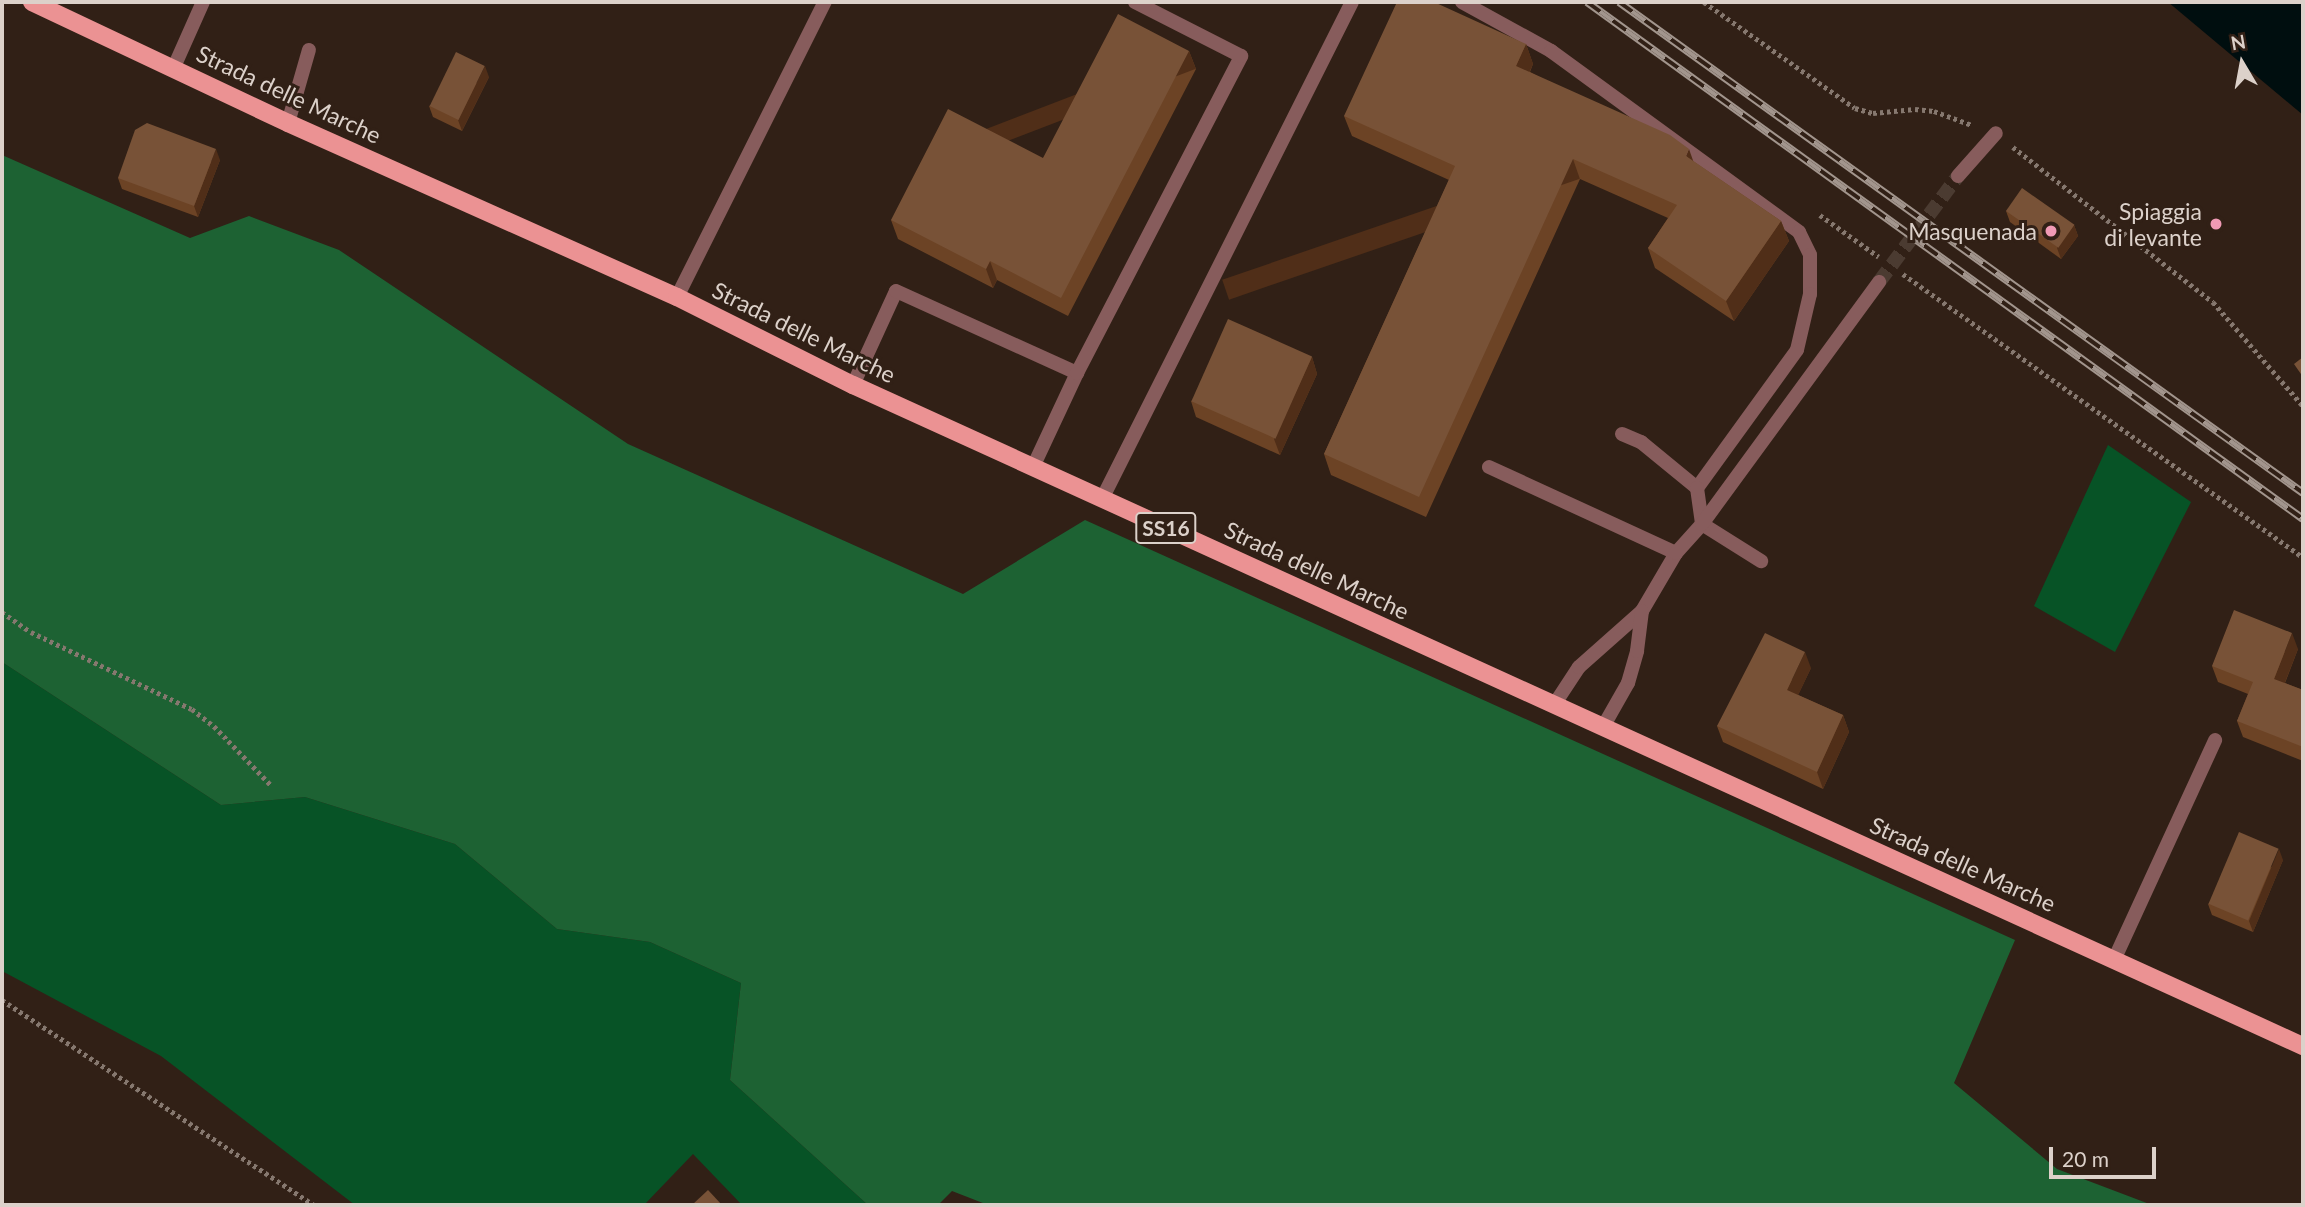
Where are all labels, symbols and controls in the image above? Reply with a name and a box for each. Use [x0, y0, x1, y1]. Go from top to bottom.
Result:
north arrow [2207, 28, 2277, 98]
text: N [2229, 29, 2247, 54]
street label: Strada delle Marche [192, 39, 386, 149]
place label: Spiaggia di levante [2104, 197, 2202, 251]
marker: Spiaggia di levante [2208, 216, 2224, 232]
place label: Masquenada [1908, 217, 2037, 245]
marker: Masquenada [2043, 223, 2059, 239]
street label: Strada delle Marche [708, 276, 900, 388]
road number: SS16 [1134, 510, 1198, 546]
street label: Strada delle Marche [1220, 515, 1414, 625]
street label: Strada delle Marche [1866, 811, 2060, 917]
scale bar [2053, 1134, 2160, 1178]
text: 20 m [2062, 1146, 2109, 1171]

